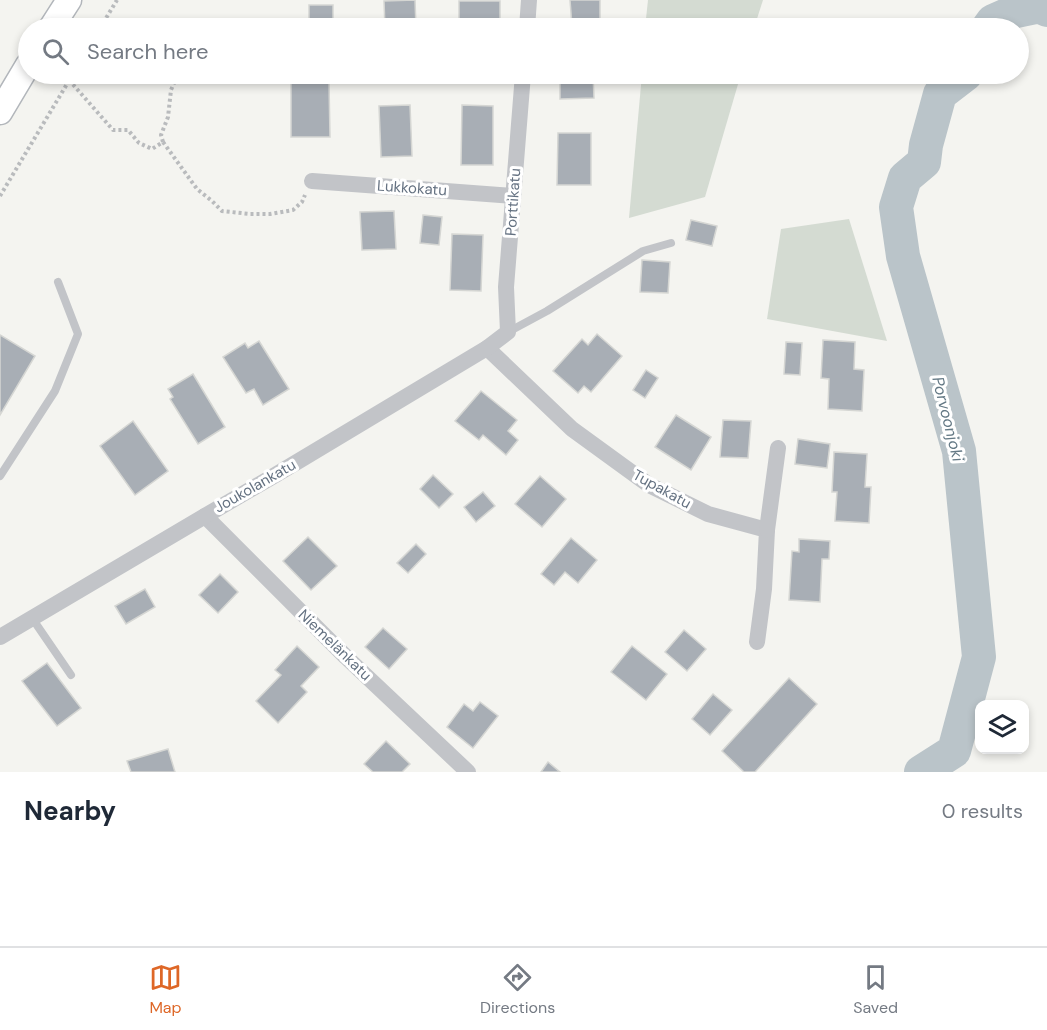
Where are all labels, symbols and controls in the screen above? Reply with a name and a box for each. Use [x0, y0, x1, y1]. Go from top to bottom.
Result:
search box [18, 18, 1029, 84]
icon: search [39, 35, 72, 68]
text: Search here [87, 37, 208, 66]
street label: Porttikatu [501, 167, 525, 237]
street label: Lukkokatu [376, 176, 448, 200]
water label: Porvoonjoki [927, 374, 969, 465]
street label: Joukolankatu [211, 455, 299, 517]
street label: Tupakatu [629, 465, 695, 513]
street label: Niemelänkatu [294, 605, 376, 685]
map controls [975, 700, 1029, 754]
button: layers [975, 700, 1029, 754]
text: Nearby [24, 794, 116, 828]
text: 0 results [942, 798, 1023, 824]
tab: Map [149, 961, 182, 1018]
tab: Directions [480, 961, 555, 1018]
tab: Saved [853, 961, 898, 1018]

